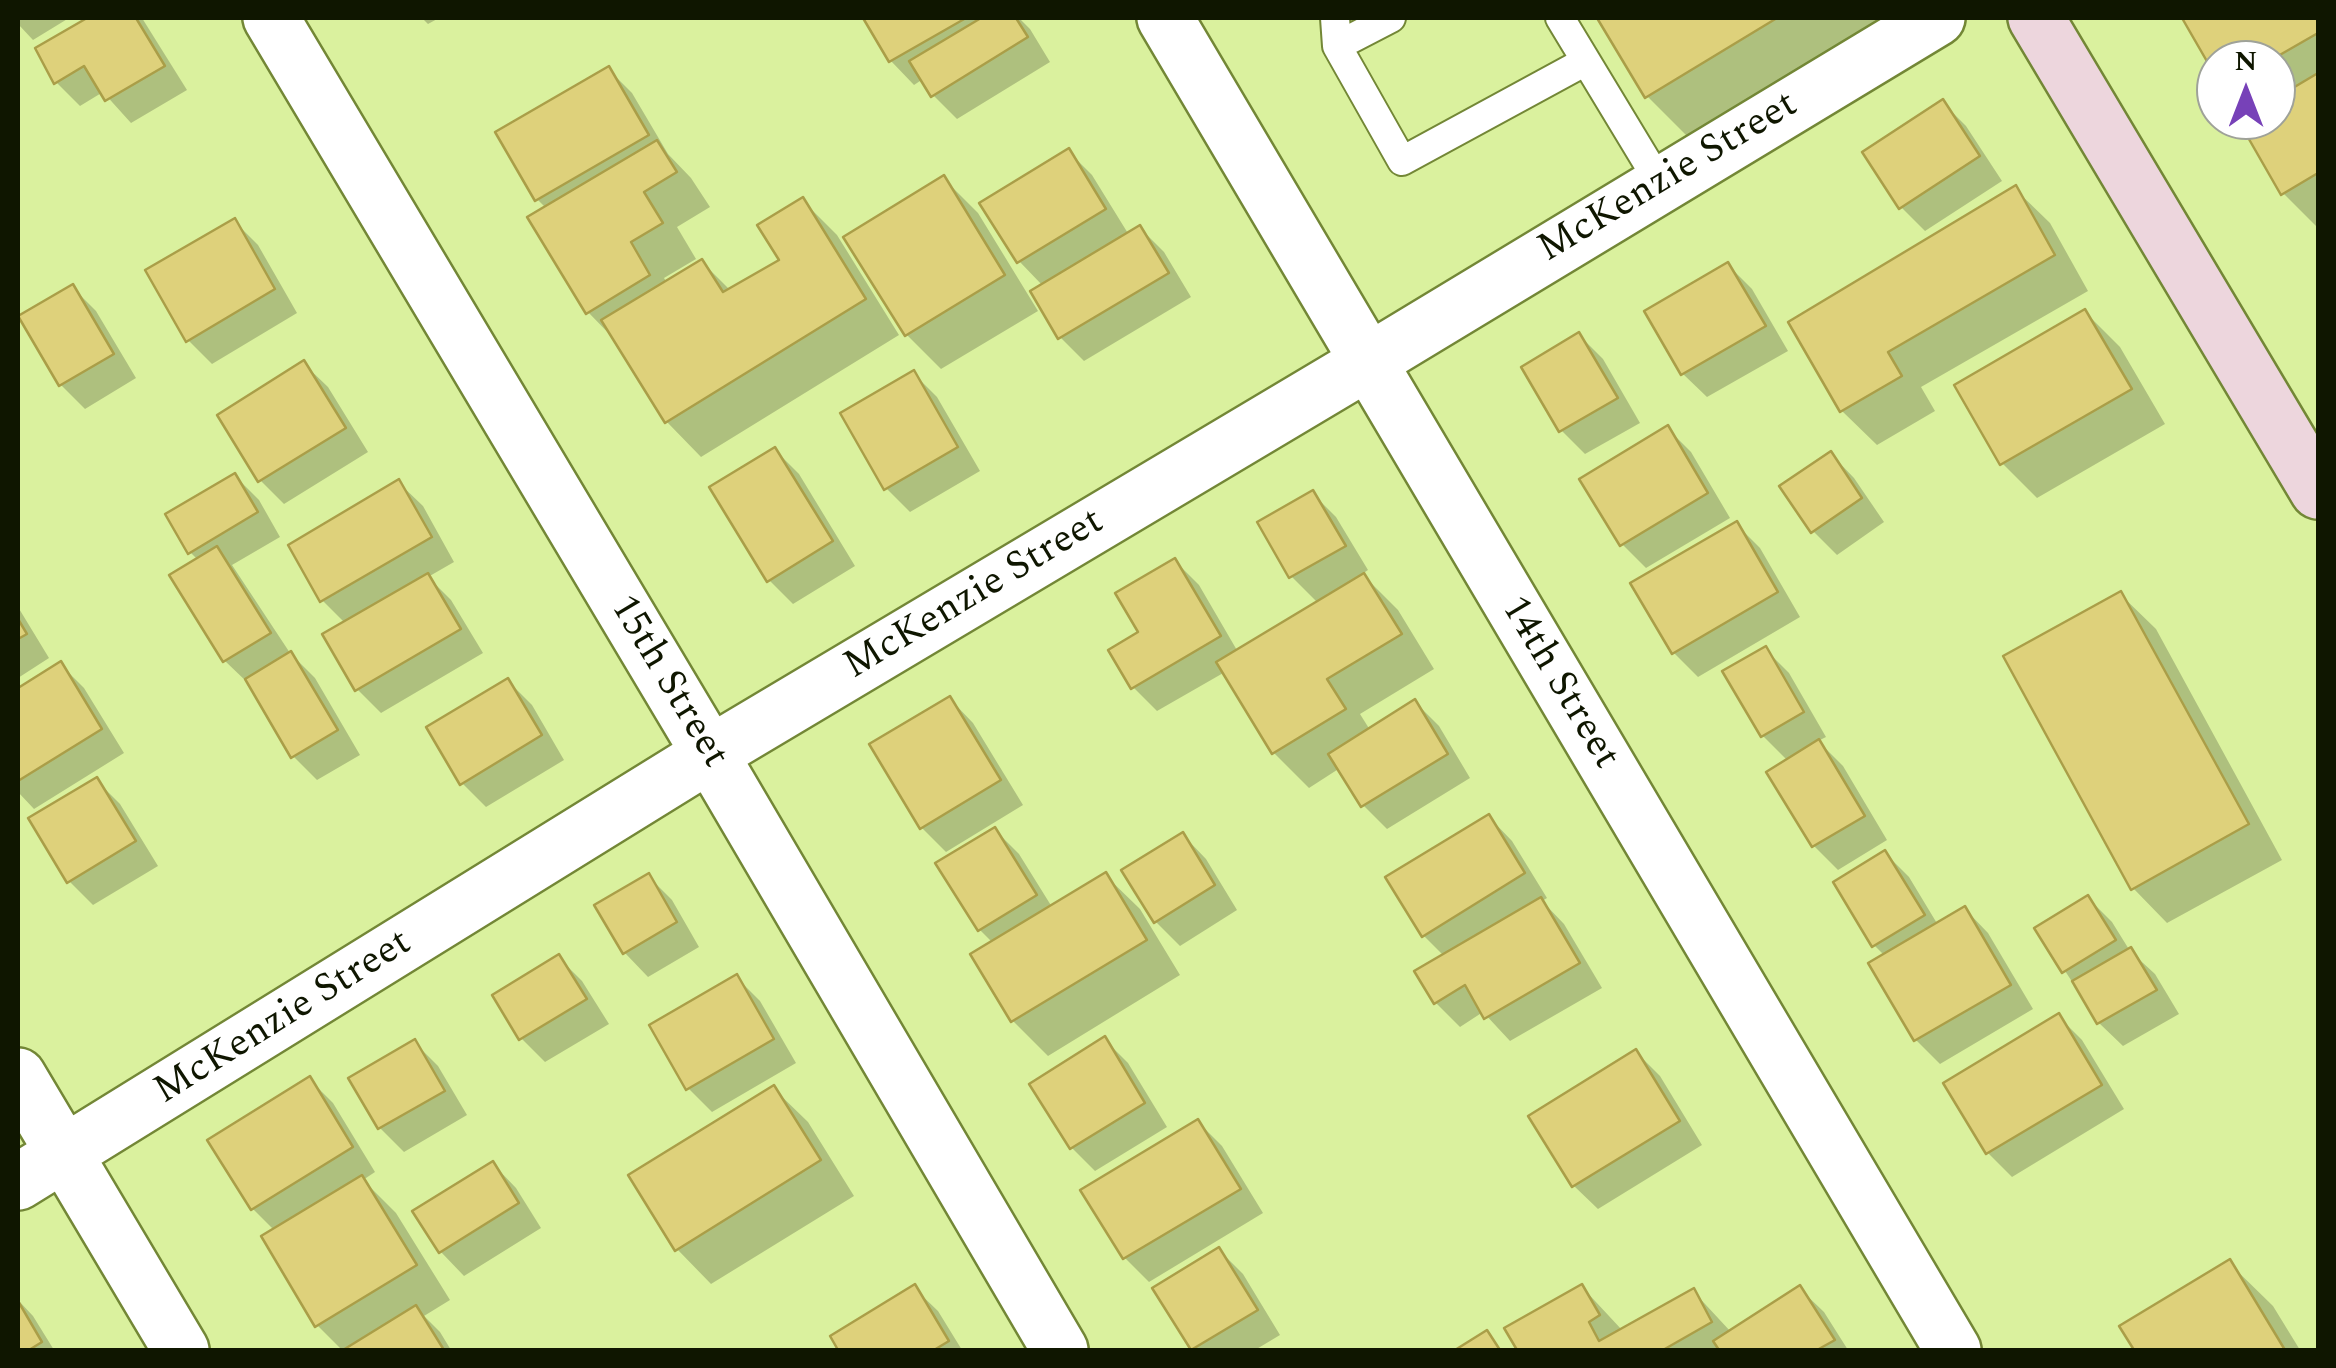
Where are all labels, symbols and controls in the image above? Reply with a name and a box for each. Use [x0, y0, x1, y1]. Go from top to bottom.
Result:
north arrow [2196, 40, 2296, 140]
text: N [2235, 40, 2257, 83]
street label: McKenzie Street [1531, 83, 1807, 275]
street label: McKenzie Street [837, 500, 1113, 692]
street label: 15th Street [597, 588, 737, 778]
street label: 14th Street [1488, 589, 1628, 779]
street label: McKenzie Street [147, 921, 421, 1117]

